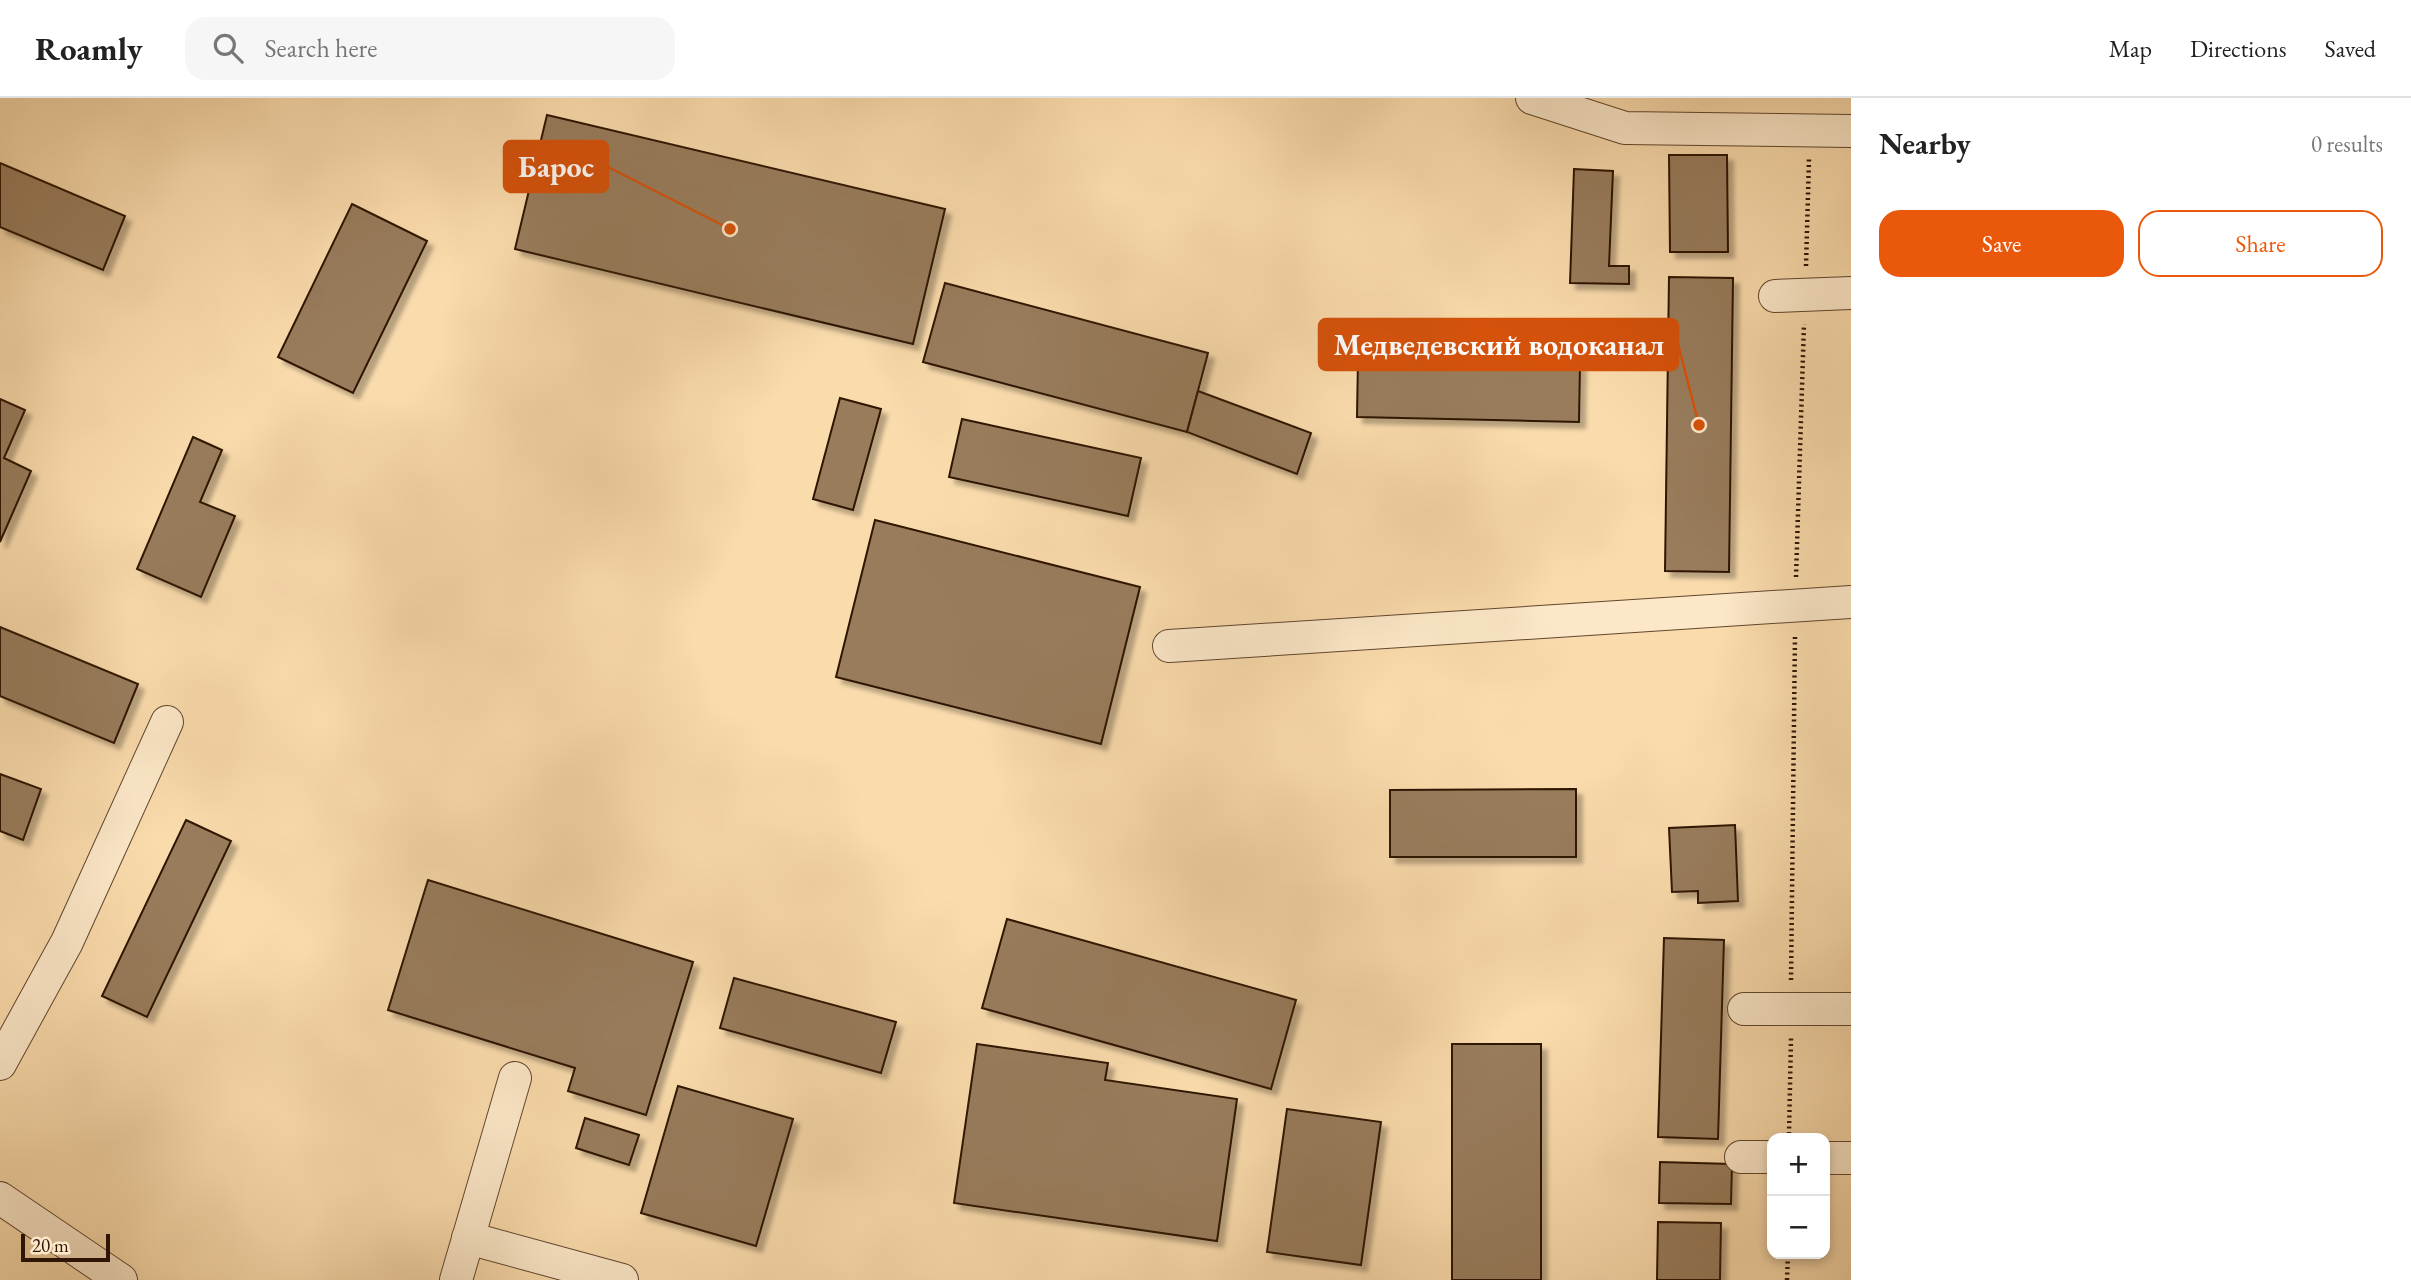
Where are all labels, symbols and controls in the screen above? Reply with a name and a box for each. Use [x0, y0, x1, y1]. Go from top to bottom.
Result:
search box [185, 17, 675, 80]
text: Roamly [35, 27, 143, 70]
icon: search [209, 29, 247, 67]
text: Search here [265, 31, 377, 65]
text: Map [2109, 33, 2152, 64]
text: Directions [2190, 33, 2287, 64]
text: Saved [2325, 33, 2376, 64]
text: Nearby [1879, 124, 1971, 163]
text: 0 results [2311, 129, 2383, 159]
callout: Барос [504, 141, 608, 192]
text: Барос [518, 147, 594, 186]
button: Save [1879, 210, 2124, 277]
button: Share [2138, 210, 2383, 277]
callout: Медведевский водоканал [1319, 319, 1678, 370]
text: Медведевский водоканал [1334, 325, 1664, 364]
map controls [1767, 1133, 1830, 1259]
button: + [1767, 1133, 1830, 1196]
button: − [1767, 1196, 1830, 1259]
scale bar [21, 1231, 110, 1263]
text: 20 m [32, 1233, 69, 1258]

